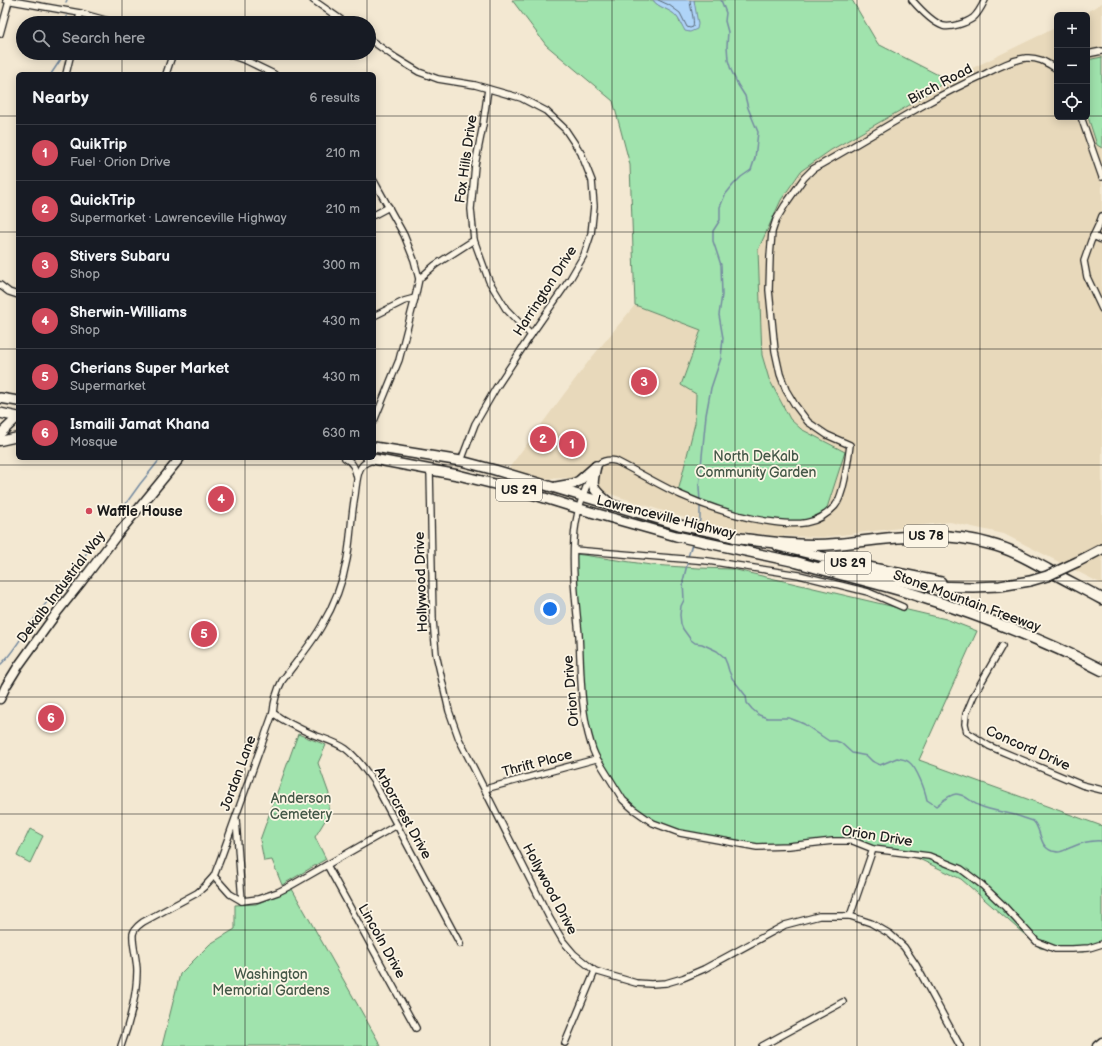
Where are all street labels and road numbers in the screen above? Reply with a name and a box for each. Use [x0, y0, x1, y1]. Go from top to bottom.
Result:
street label: Birch Road [905, 60, 975, 108]
street label: Fox Hills Drive [451, 114, 481, 204]
street label: Harrington Drive [510, 243, 580, 339]
road number: US 29 [496, 479, 542, 501]
street label: Lawrenceville Highway [595, 492, 738, 543]
road number: US 78 [904, 525, 948, 547]
street label: Dekalb Industrial Way [13, 527, 109, 646]
street label: Hollywood Drive [411, 531, 431, 633]
road number: US 29 [825, 552, 871, 574]
street label: Stone Mountain Freeway [891, 566, 1044, 636]
street label: Orion Drive [559, 655, 583, 727]
street label: Concord Drive [983, 722, 1073, 774]
street label: Jordan Lane [216, 733, 260, 813]
street label: Thrift Place [500, 745, 574, 781]
street label: Arborcrest Drive [371, 764, 435, 862]
street label: Orion Drive [840, 822, 914, 850]
street label: Hollywood Drive [519, 841, 581, 937]
street label: Lincoln Drive [355, 901, 409, 981]

